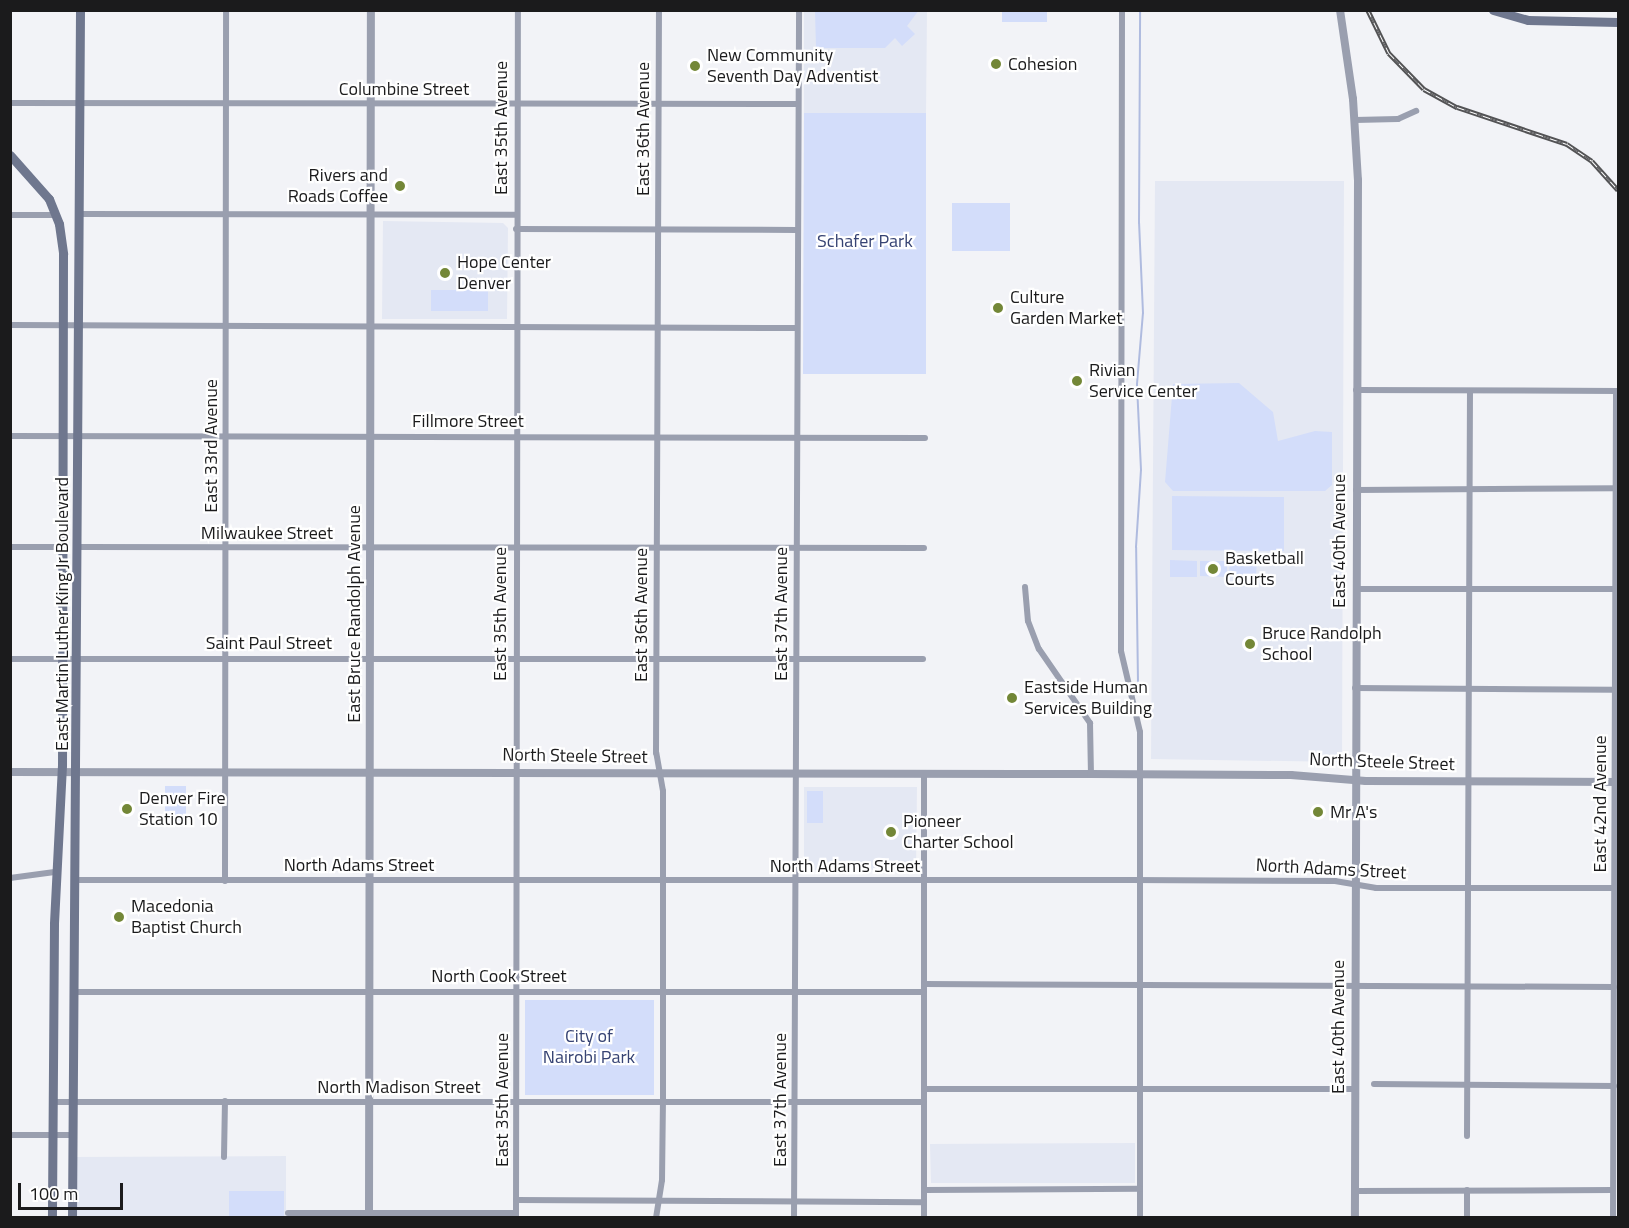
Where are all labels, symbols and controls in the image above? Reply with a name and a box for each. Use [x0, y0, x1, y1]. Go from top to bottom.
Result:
place label: New Community Seventh Day Adventist [707, 45, 878, 88]
place label: Cohesion [1008, 53, 1077, 75]
marker: Cohesion [989, 57, 1003, 71]
marker: New Community Seventh Day Adventist [688, 59, 702, 73]
street label: East 35th Avenue [490, 61, 512, 195]
street label: East 36th Avenue [632, 62, 654, 196]
street label: Columbine Street [339, 78, 469, 100]
place label: Rivers and Roads Coffee [288, 165, 388, 207]
marker: Rivers and Roads Coffee [393, 179, 407, 193]
park label: Schafer Park [817, 230, 913, 252]
place label: Hope Center Denver [457, 252, 551, 294]
marker: Hope Center Denver [438, 266, 452, 280]
place label: Culture Garden Market [1010, 287, 1122, 330]
marker: Culture Garden Market [991, 301, 1005, 315]
place label: Rivian Service Center [1089, 360, 1197, 403]
marker: Rivian Service Center [1070, 374, 1084, 388]
street label: East 33rd Avenue [200, 379, 222, 513]
street label: Fillmore Street [412, 410, 524, 432]
street label: East 40th Avenue [1328, 474, 1350, 608]
street label: East Martin Luther King Jr Boulevard [51, 477, 73, 751]
street label: East Bruce Randolph Avenue [343, 505, 365, 723]
street label: Milwaukee Street [201, 522, 333, 544]
street label: East 35th Avenue [489, 547, 511, 681]
street label: East 37th Avenue [770, 547, 792, 681]
street label: East 36th Avenue [630, 548, 652, 682]
place label: Basketball Courts [1225, 548, 1304, 590]
marker: Basketball Courts [1206, 562, 1220, 576]
place label: Bruce Randolph School [1262, 623, 1382, 666]
street label: Saint Paul Street [206, 632, 332, 654]
marker: Bruce Randolph School [1243, 637, 1257, 651]
place label: Eastside Human Services Building [1024, 677, 1152, 720]
marker: Eastside Human Services Building [1005, 691, 1019, 705]
street label: East 42nd Avenue [1589, 735, 1611, 873]
street label: North Steele Street [502, 744, 648, 768]
street label: North Steele Street [1309, 749, 1455, 775]
place label: Denver Fire Station 10 [139, 788, 226, 830]
place label: Mr A's [1330, 801, 1377, 823]
marker: Denver Fire Station 10 [120, 802, 134, 816]
marker: Mr A's [1311, 805, 1325, 819]
place label: Pioneer Charter School [903, 811, 1014, 854]
marker: Pioneer Charter School [884, 825, 898, 839]
street label: North Adams Street [284, 854, 434, 876]
street label: North Adams Street [1255, 854, 1407, 884]
street label: North Adams Street [770, 855, 920, 877]
place label: Macedonia Baptist Church [131, 896, 242, 938]
marker: Macedonia Baptist Church [112, 910, 126, 924]
street label: East 40th Avenue [1327, 960, 1349, 1094]
street label: North Cook Street [431, 965, 567, 987]
park label: City of Nairobi Park [543, 1026, 635, 1068]
street label: East 35th Avenue [491, 1033, 513, 1167]
street label: East 37th Avenue [769, 1033, 791, 1167]
street label: North Madison Street [317, 1076, 481, 1098]
scale bar [21, 1171, 126, 1209]
text: 100 m [29, 1180, 78, 1207]

